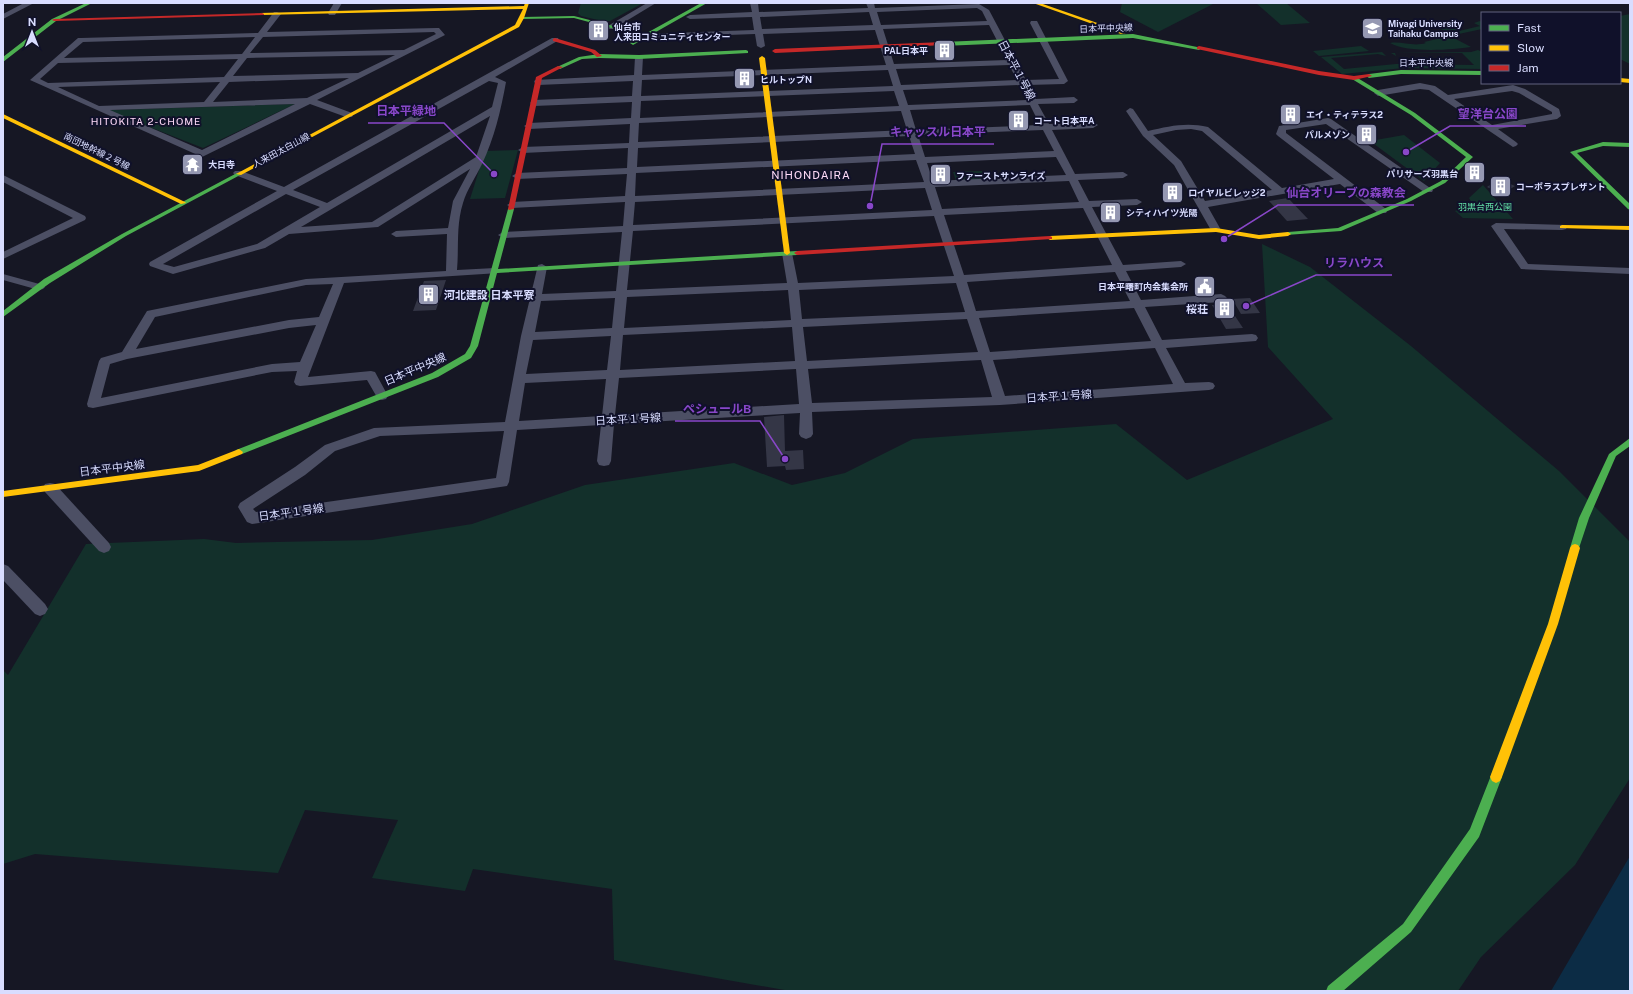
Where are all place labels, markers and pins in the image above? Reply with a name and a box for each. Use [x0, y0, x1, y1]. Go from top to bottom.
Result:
school or university icon: Miyagi University Taihaku Campus [1359, 15, 1385, 41]
building icon: 仙台市 人来田コミュニティセンター [586, 18, 612, 44]
place label: Miyagi University Taihaku Campus [1388, 18, 1462, 39]
place label: 仙台市 人来田コミュニティセンター [613, 21, 730, 42]
building icon: PAL日本平 [931, 37, 957, 63]
place label: PAL日本平 [884, 45, 928, 56]
building icon: ヒルトップN [731, 66, 757, 92]
place label: ヒルトップN [760, 74, 812, 85]
callout: 日本平緑地 [368, 99, 444, 123]
building icon: エイ・ティテラス2 [1278, 101, 1304, 127]
callout: 望洋台公園 [1450, 102, 1526, 126]
building icon: コート日本平A [1005, 107, 1031, 133]
place label: エイ・ティテラス2 [1306, 109, 1383, 120]
place label: コート日本平A [1034, 115, 1095, 126]
callout: キャッスル日本平 [882, 120, 994, 144]
building icon: パルメゾン [1353, 121, 1379, 147]
place label: パルメゾン [1305, 129, 1350, 140]
temple icon: 大日寺 [180, 151, 206, 177]
place label: 大日寺 [208, 159, 235, 170]
building icon: パリサーズ羽黒台 [1461, 160, 1487, 186]
building icon: ファーストサンライズ [928, 162, 954, 188]
place label: パリサーズ羽黒台 [1386, 168, 1458, 179]
place label: ファーストサンライズ [956, 170, 1045, 181]
building icon: コーポラスプレザント [1488, 173, 1514, 199]
building icon: ロイヤルビレッジ2 [1159, 179, 1185, 205]
callout: 仙台オリーブの森教会 [1278, 181, 1414, 205]
place label: コーポラスプレザント [1516, 181, 1606, 192]
place label: ロイヤルビレッジ2 [1188, 187, 1266, 198]
building icon: シティハイツ光陽 [1097, 199, 1123, 225]
place label: シティハイツ光陽 [1126, 207, 1197, 218]
callout: リラハウス [1316, 251, 1392, 275]
public building icon: 日本平曙町内会集会所 [1191, 273, 1217, 299]
place label: 日本平曙町内会集会所 [1098, 281, 1188, 292]
building icon: 河北建設 日本平寮 [416, 282, 442, 308]
place label: 河北建設 日本平寮 [444, 289, 534, 301]
building icon: 桜荘 [1211, 296, 1237, 322]
place label: 桜荘 [1186, 303, 1208, 315]
callout: ぺシュールB [675, 397, 760, 421]

